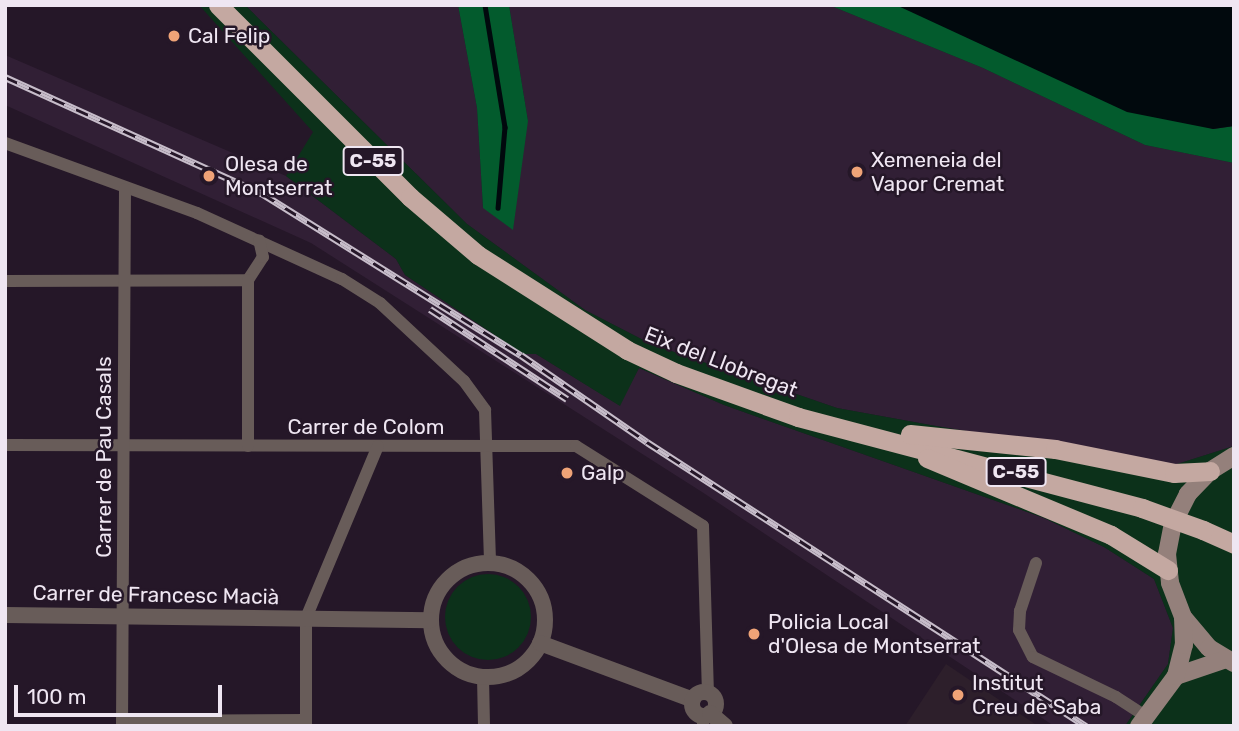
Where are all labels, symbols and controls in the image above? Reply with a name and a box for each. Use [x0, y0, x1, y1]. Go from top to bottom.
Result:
place label: Cal Felip [188, 23, 270, 49]
marker: Cal Felip [166, 28, 182, 44]
road number: C-55 [342, 146, 404, 176]
place label: Xemeneia del Vapor Cremat [871, 147, 1005, 197]
place label: Olesa de Montserrat [225, 151, 332, 201]
marker: Xemeneia del Vapor Cremat [849, 164, 865, 180]
marker: Olesa de Montserrat [199, 166, 219, 186]
street label: Eix del Llobregat [641, 321, 801, 403]
street label: Carrer de Pau Casals [91, 356, 117, 558]
street label: Carrer de Colom [287, 414, 445, 440]
road number: C-55 [984, 457, 1048, 488]
place label: Galp [581, 460, 625, 486]
marker: Galp [559, 465, 575, 481]
street label: Carrer de Francesc Macià [32, 580, 280, 610]
place label: Policia Local d'Olesa de Montserrat [768, 609, 980, 659]
marker: Policia Local d'Olesa de Montserrat [746, 626, 762, 642]
place label: Institut Creu de Saba [972, 670, 1101, 720]
scale bar [18, 672, 226, 716]
text: 100 m [27, 684, 86, 709]
marker: Institut Creu de Saba [950, 687, 966, 703]

